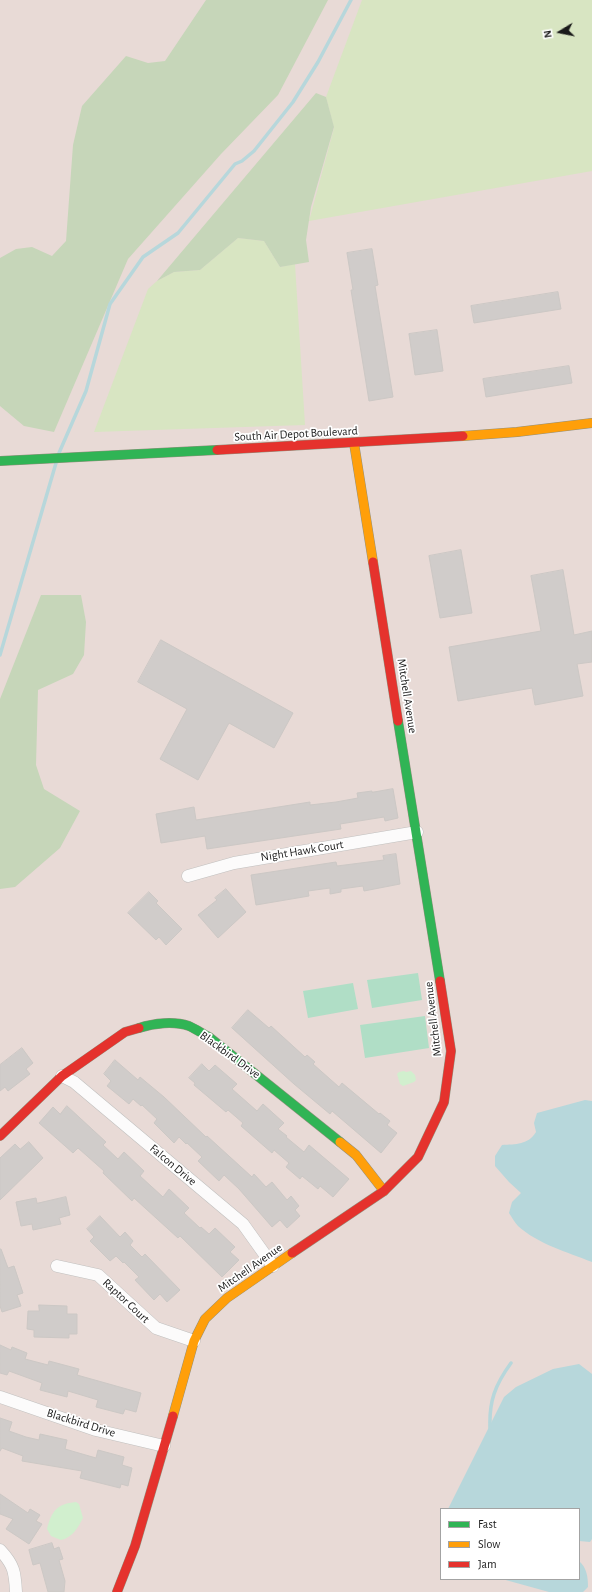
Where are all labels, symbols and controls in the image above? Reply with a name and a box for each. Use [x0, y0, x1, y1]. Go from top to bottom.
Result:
north arrow [540, 12, 580, 52]
text: N [542, 29, 554, 39]
street label: South Air Depot Boulevard [234, 424, 358, 444]
street label: Mitchell Avenue [394, 658, 420, 734]
street label: Night Hawk Court [260, 837, 344, 865]
street label: Mitchell Avenue [421, 981, 445, 1057]
street label: Blackbird Drive [197, 1028, 263, 1082]
street label: Falcon Drive [147, 1141, 199, 1189]
street label: Mitchell Avenue [215, 1241, 285, 1295]
street label: Raptor Court [100, 1276, 152, 1326]
street label: Blackbird Drive [45, 1406, 117, 1440]
legend [440, 1508, 580, 1580]
text: Fast [478, 1518, 497, 1530]
text: Slow [478, 1538, 500, 1550]
text: Jam [478, 1558, 497, 1570]

